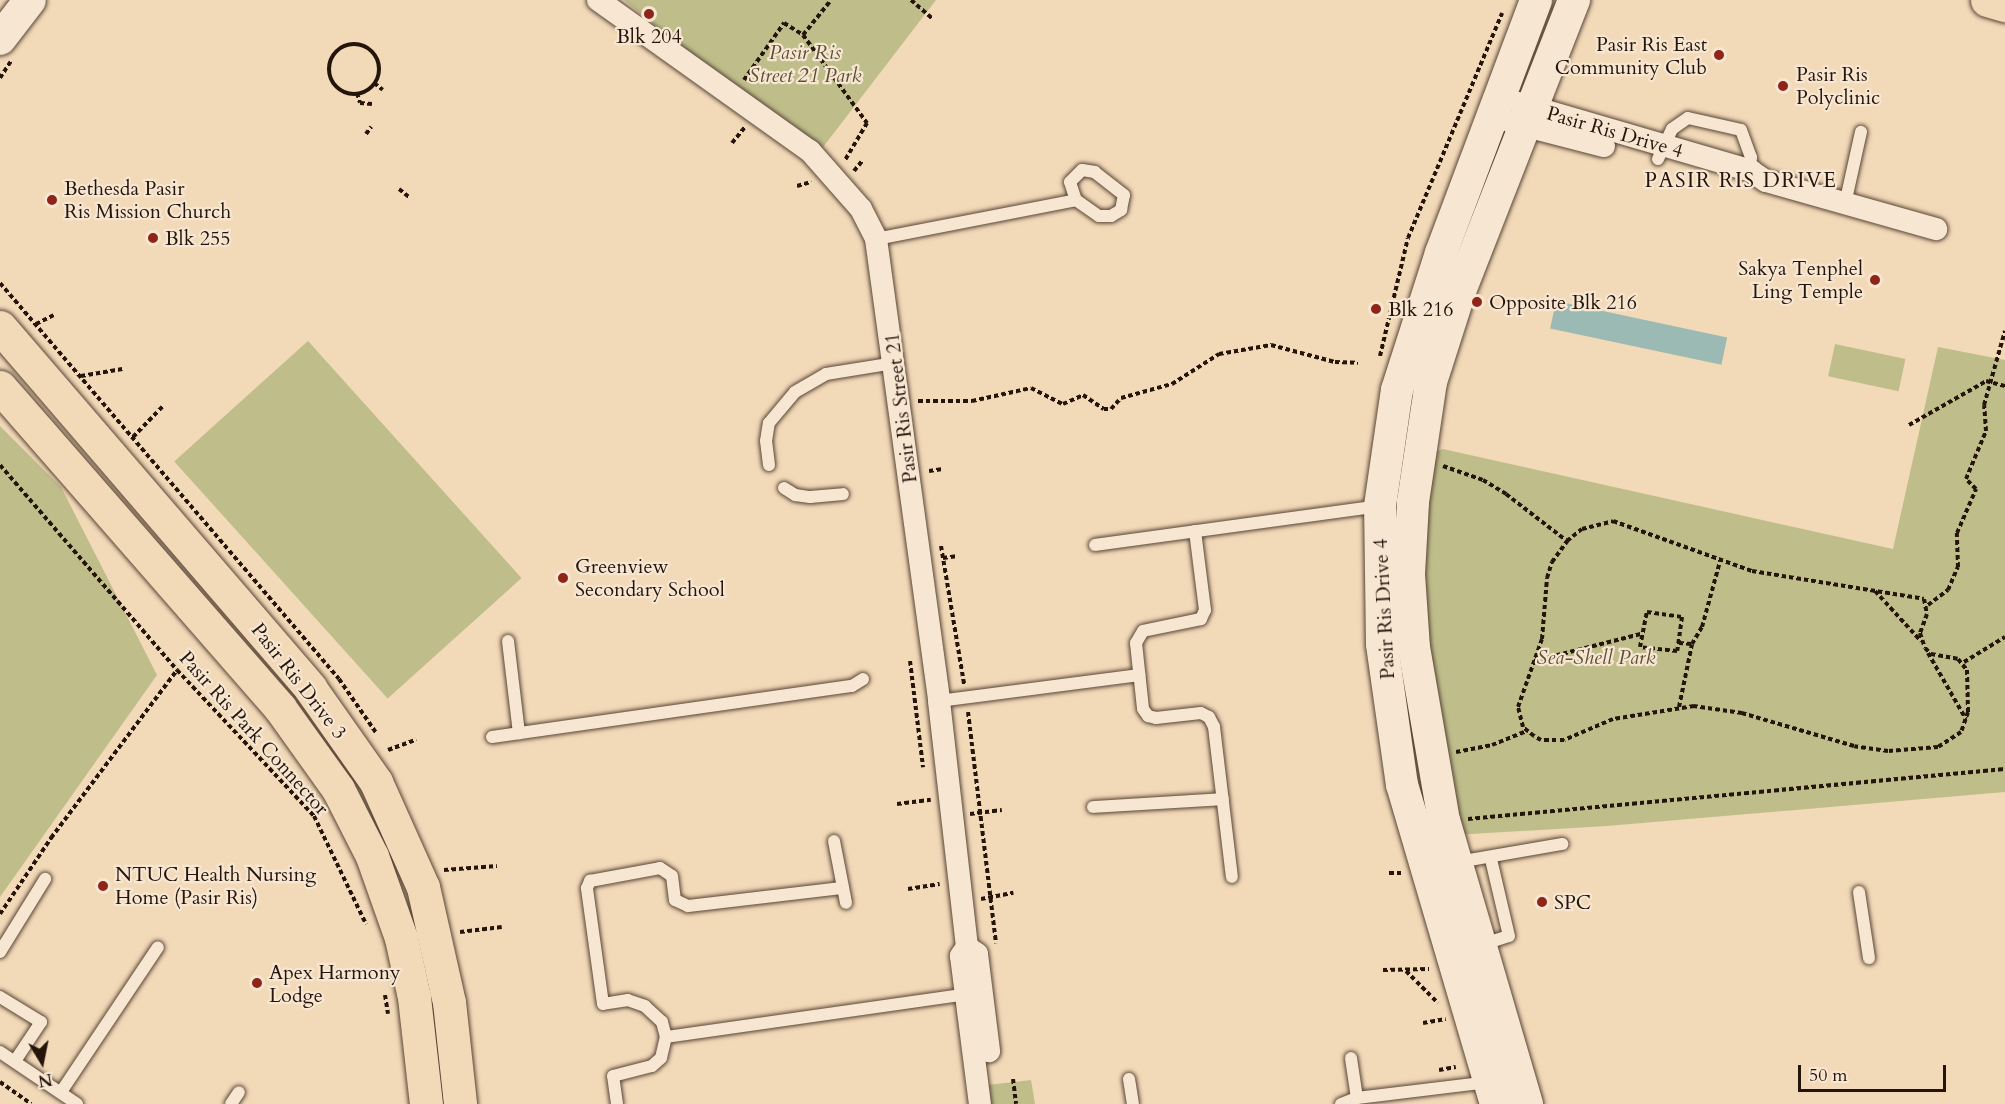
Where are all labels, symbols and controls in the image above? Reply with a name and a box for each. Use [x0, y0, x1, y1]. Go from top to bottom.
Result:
marker: Blk 204 [642, 7, 656, 21]
place label: Blk 204 [616, 24, 682, 48]
place label: Pasir Ris East Community Club [1555, 32, 1707, 79]
park label: Pasir Ris Street 21 Park [749, 40, 861, 87]
marker: Pasir Ris East Community Club [1712, 48, 1726, 62]
place label: Pasir Ris Polyclinic [1796, 62, 1880, 109]
marker: Pasir Ris Polyclinic [1774, 77, 1792, 95]
street label: Pasir Ris Drive 4 [1544, 101, 1686, 163]
district label: PASIR RIS DRIVE [1645, 168, 1837, 194]
place label: Bethesda Pasir Ris Mission Church [64, 176, 231, 223]
marker: Bethesda Pasir Ris Mission Church [45, 193, 59, 207]
place label: Blk 255 [165, 226, 230, 250]
marker: Blk 255 [146, 231, 160, 245]
place label: Sakya Tenphel Ling Temple [1738, 256, 1863, 303]
marker: Sakya Tenphel Ling Temple [1868, 273, 1882, 287]
place label: Opposite Blk 216 [1489, 290, 1637, 314]
marker: Opposite Blk 216 [1470, 295, 1484, 309]
place label: Blk 216 [1388, 297, 1453, 321]
marker: Blk 216 [1369, 302, 1383, 316]
street label: Pasir Ris Street 21 [880, 332, 922, 484]
street label: Pasir Ris Drive 4 [1368, 538, 1400, 680]
place label: Greenview Secondary School [575, 554, 725, 601]
marker: Greenview Secondary School [556, 571, 570, 585]
street label: Pasir Ris Drive 3 [246, 618, 352, 744]
park label: Sea-Shell Park [1537, 645, 1655, 669]
street label: Pasir Ris Park Connector [174, 646, 334, 820]
place label: NTUC Health Nursing Home (Pasir Ris) [115, 862, 316, 909]
marker: NTUC Health Nursing Home (Pasir Ris) [96, 879, 110, 893]
place label: SPC [1554, 890, 1591, 914]
marker: SPC [1535, 895, 1549, 909]
place label: Apex Harmony Lodge [269, 960, 401, 1007]
marker: Apex Harmony Lodge [250, 976, 264, 990]
north arrow [12, 1032, 72, 1092]
scale bar [1801, 1053, 1950, 1091]
text: 50 m [1809, 1063, 1848, 1088]
text: N [36, 1068, 54, 1092]

